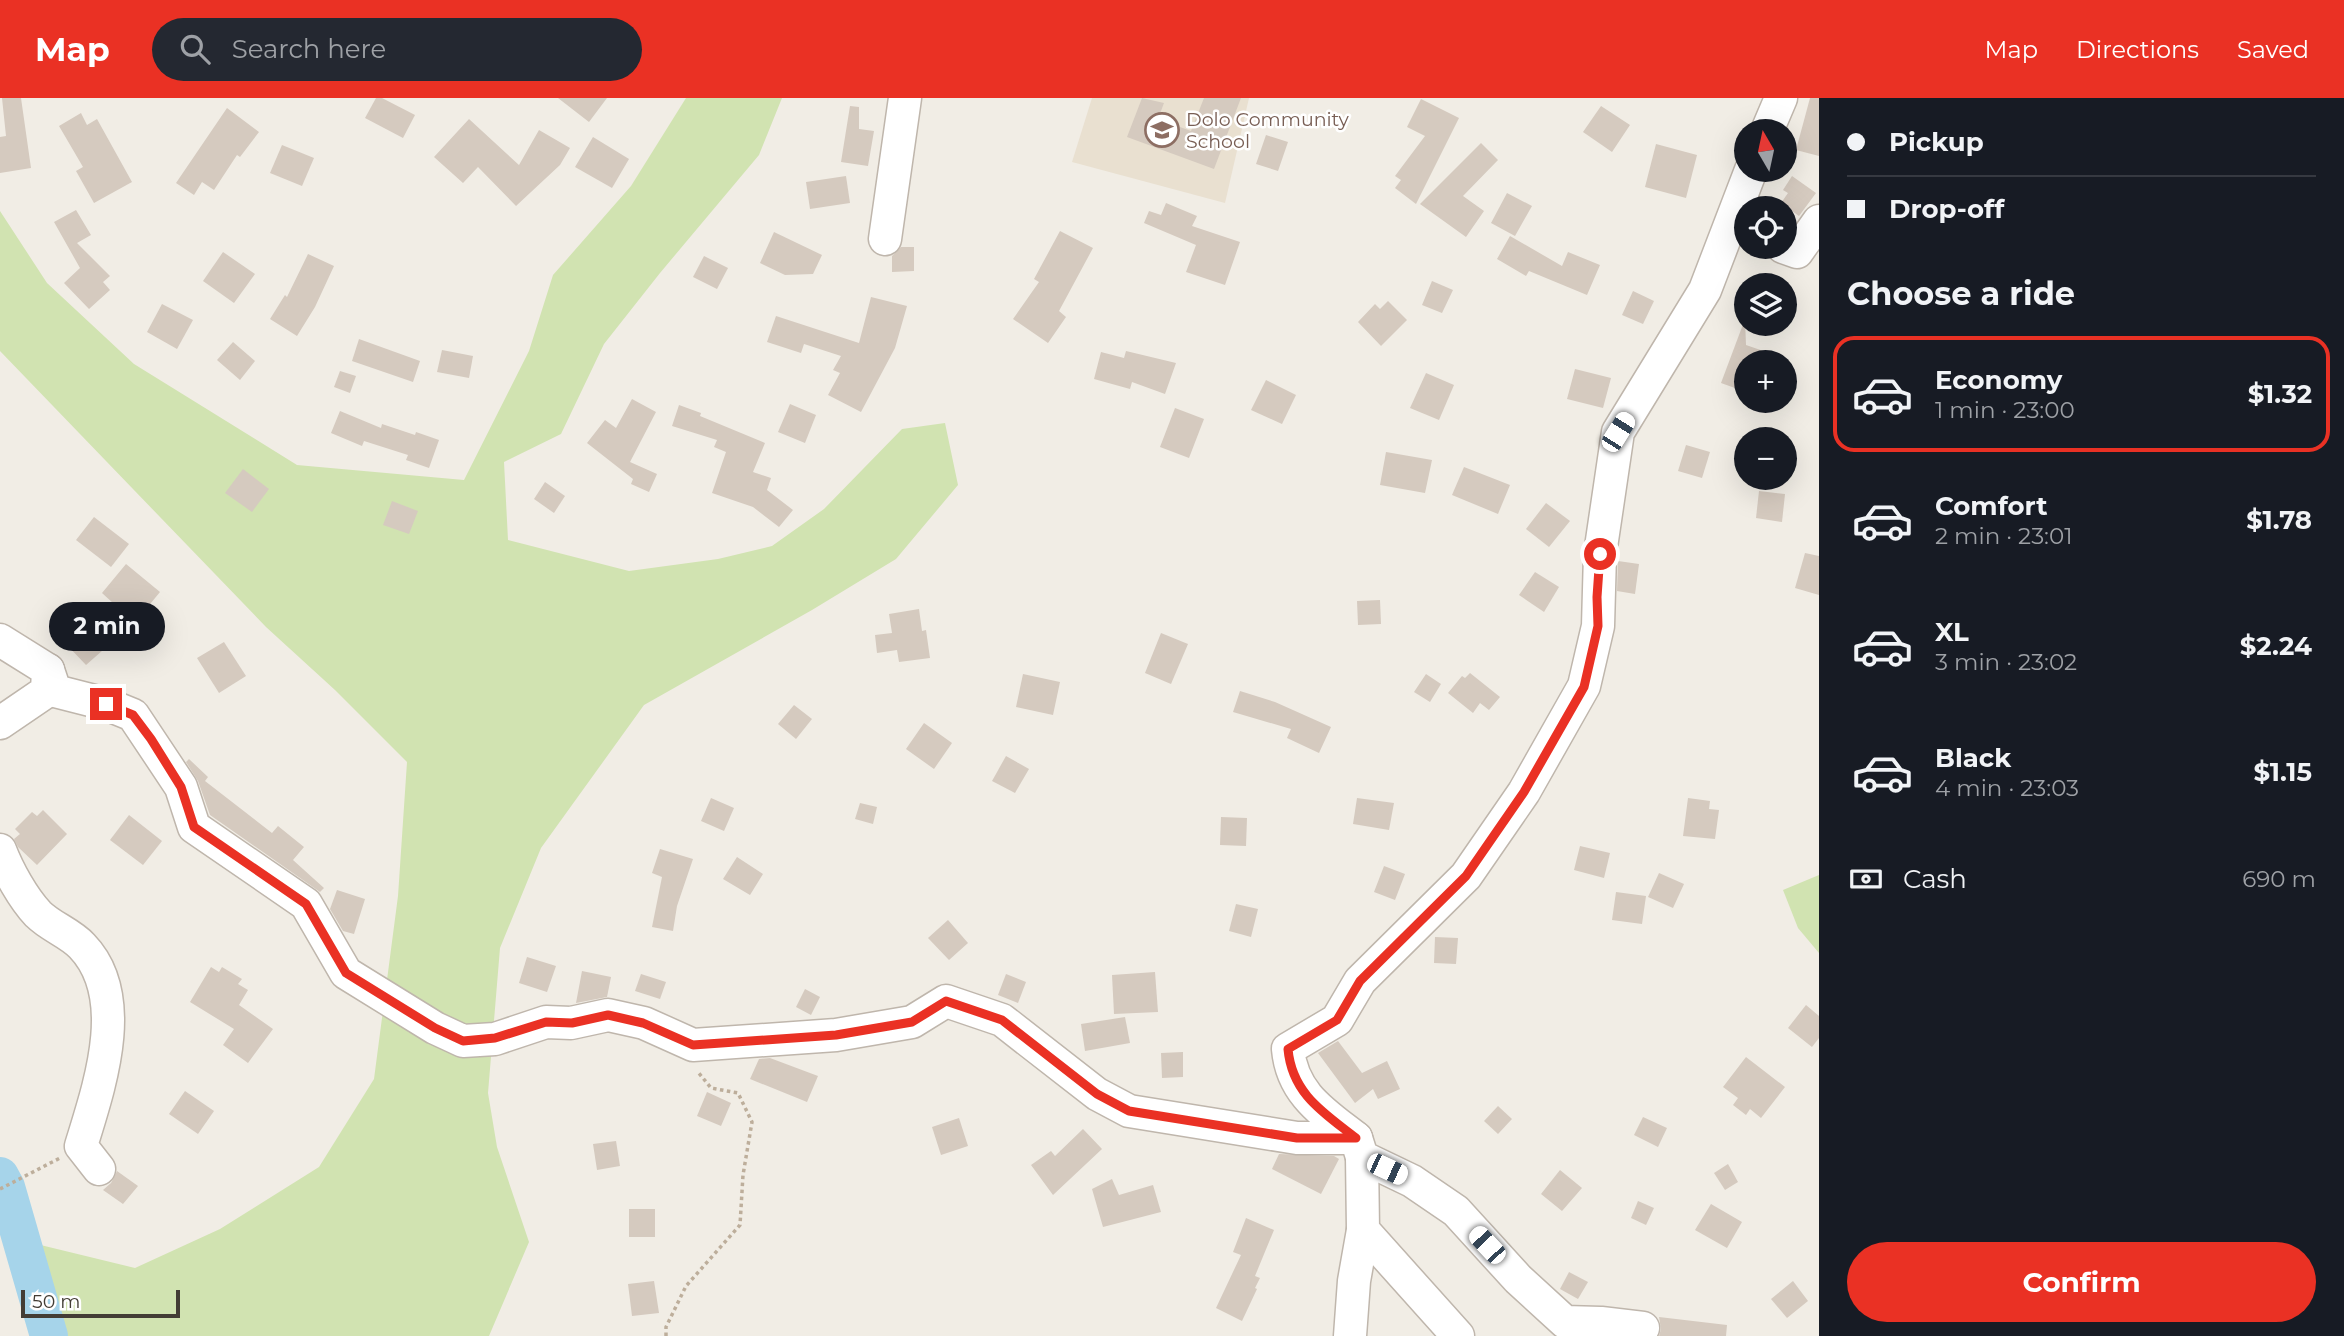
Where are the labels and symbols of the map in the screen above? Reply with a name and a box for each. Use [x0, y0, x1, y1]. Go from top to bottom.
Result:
place label: Dolo Community School [1186, 108, 1349, 153]
school or university icon: Dolo Community School [1143, 111, 1181, 149]
north arrow [1734, 119, 1797, 182]
car [1598, 409, 1639, 455]
route start [1584, 538, 1616, 570]
callout: 2 min [48, 602, 164, 652]
route end [90, 688, 122, 720]
car [1364, 1151, 1411, 1187]
car [1465, 1222, 1510, 1268]
scale bar [21, 1287, 180, 1319]

